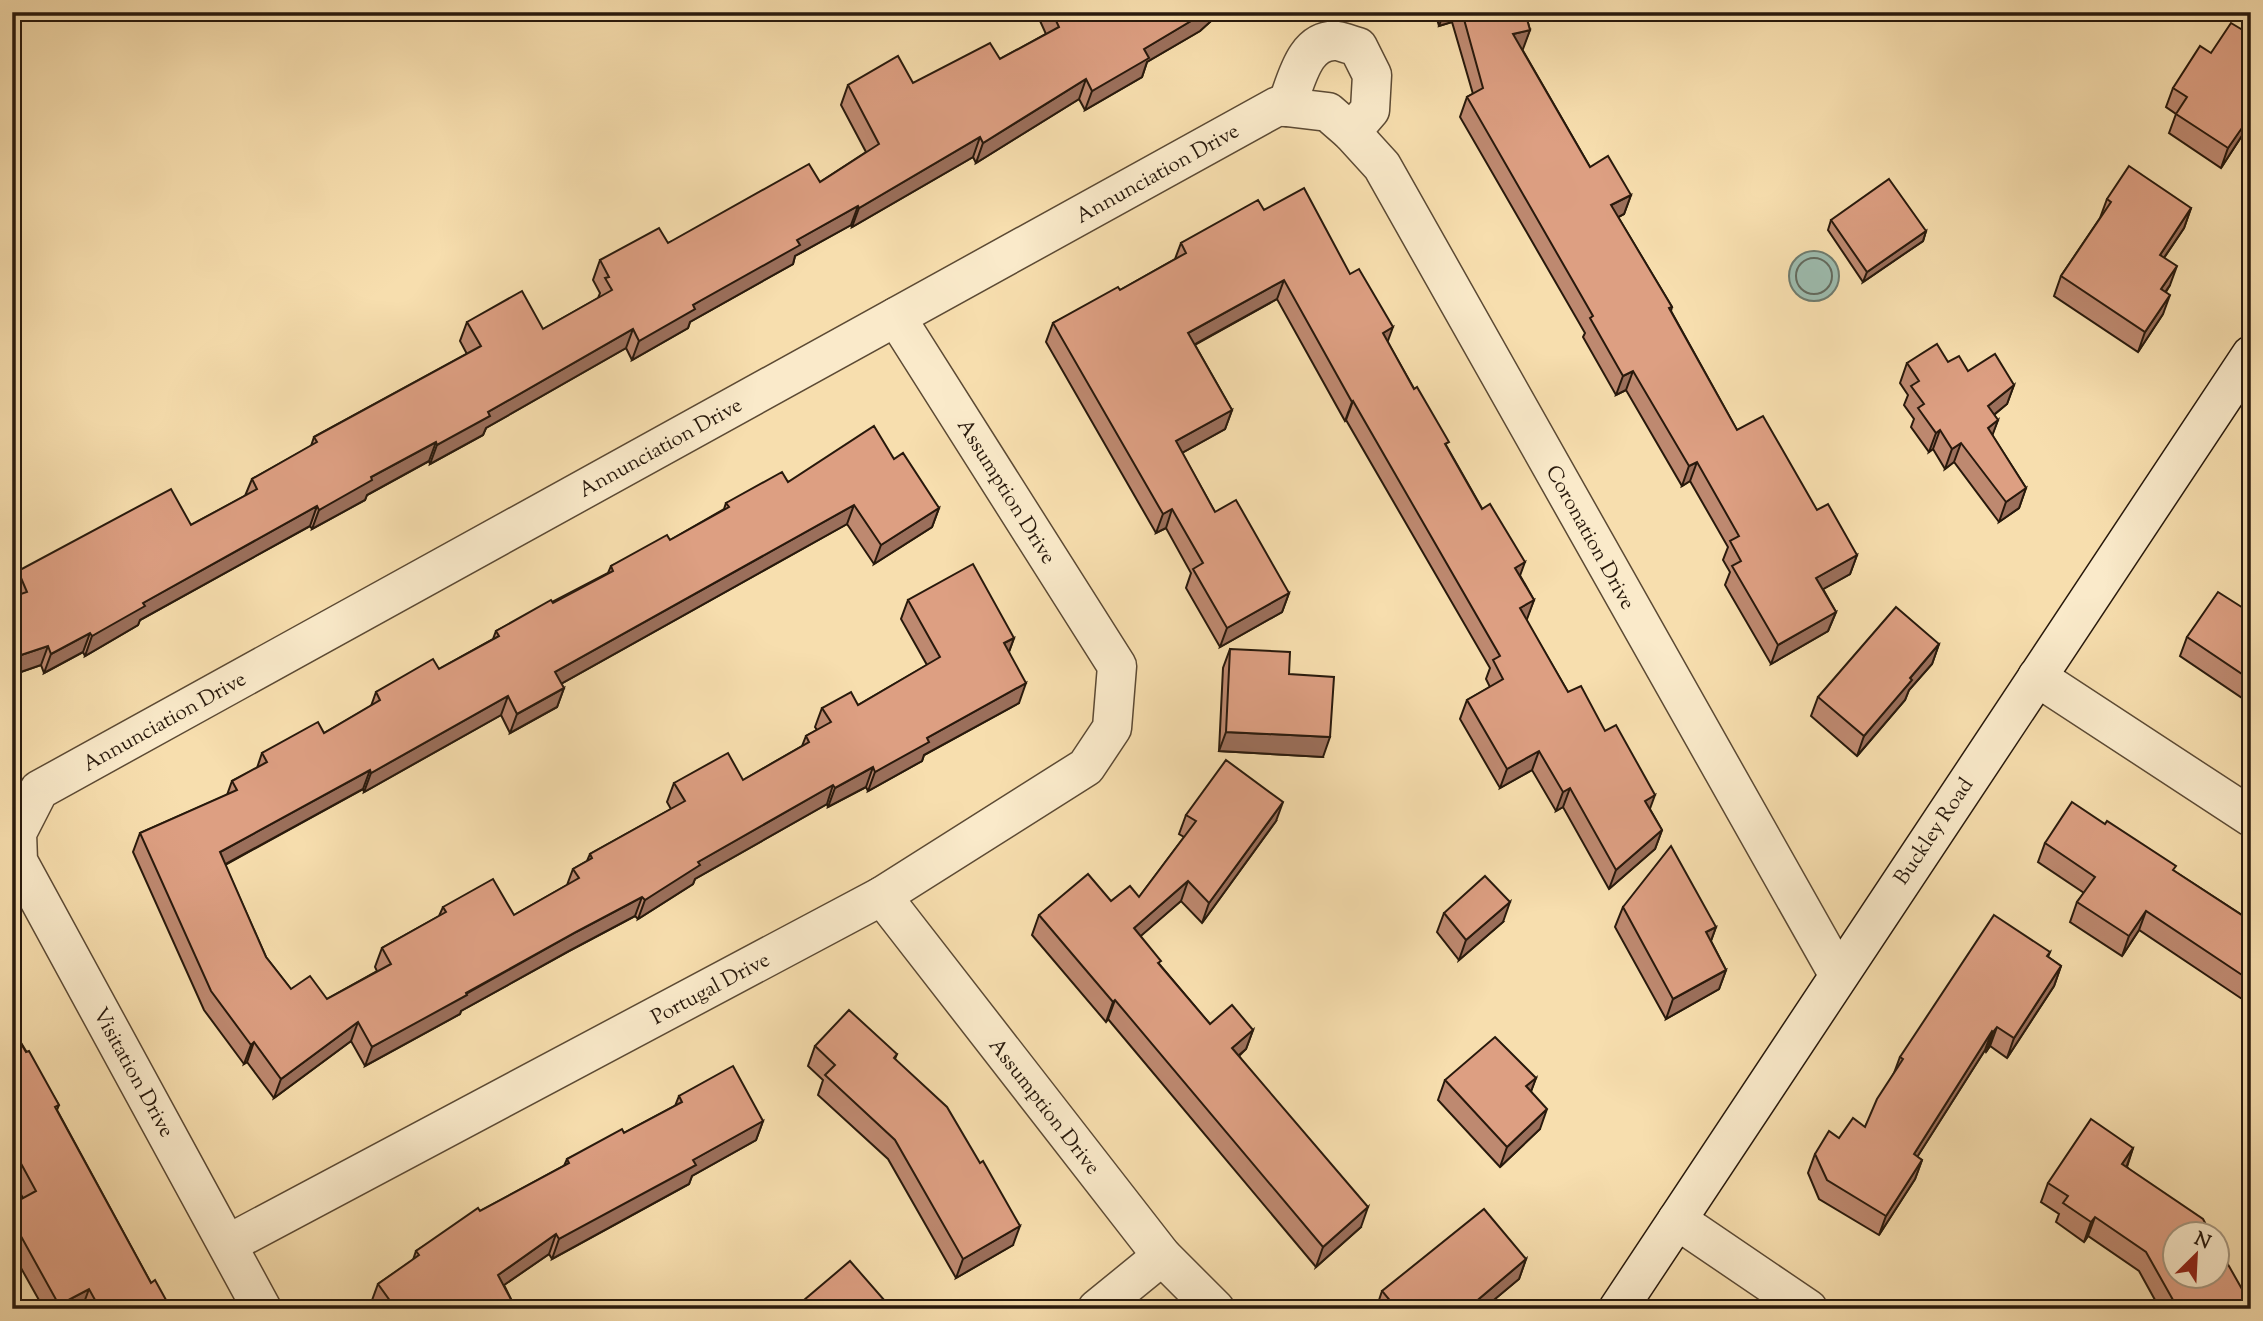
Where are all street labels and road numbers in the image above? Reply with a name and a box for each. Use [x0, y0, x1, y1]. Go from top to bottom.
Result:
street label: Annunciation Drive [1071, 117, 1245, 232]
street label: Annunciation Drive [574, 391, 748, 506]
street label: Assumption Drive [949, 414, 1062, 571]
street label: Coronation Drive [1537, 460, 1641, 616]
street label: Annunciation Drive [78, 665, 252, 780]
street label: Buckley Road [1888, 772, 1982, 892]
street label: Portugal Drive [646, 946, 776, 1034]
street label: Visitation Drive [84, 1003, 180, 1143]
street label: Assumption Drive [980, 1032, 1106, 1182]

